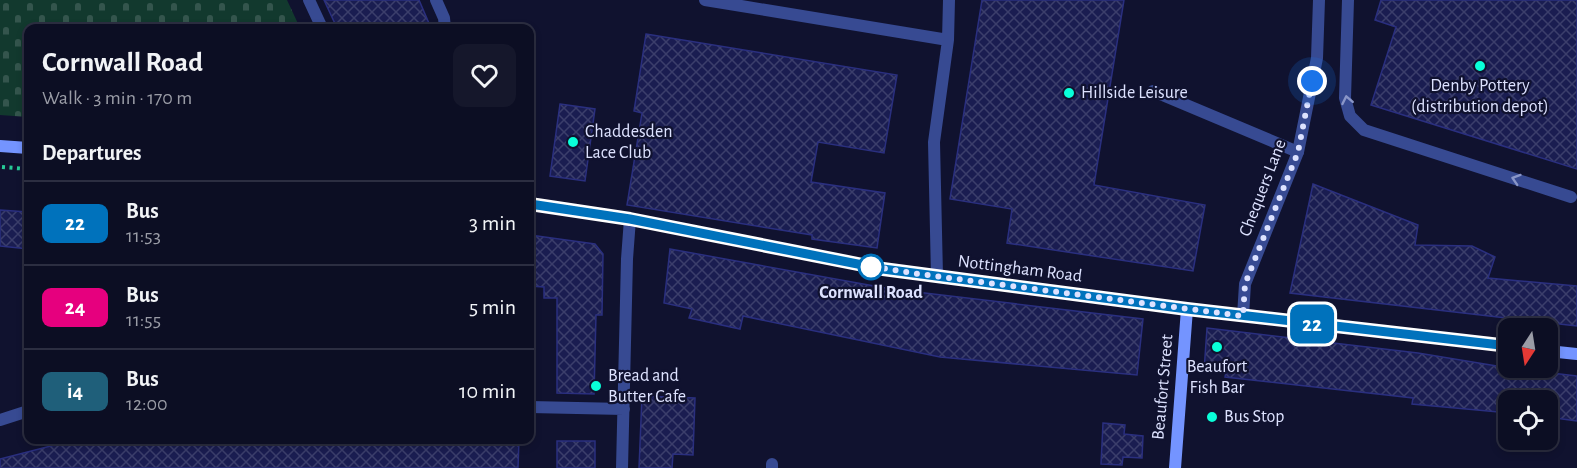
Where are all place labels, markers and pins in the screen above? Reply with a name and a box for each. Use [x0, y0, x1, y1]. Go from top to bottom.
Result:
marker: Denby Pottery (distribution depot) [1473, 59, 1487, 73]
place label: Denby Pottery (distribution depot) [1411, 77, 1549, 116]
place label: Hillside Leisure [1081, 84, 1188, 102]
marker: Hillside Leisure [1062, 86, 1076, 100]
place label: Chaddesden Lace Club [585, 123, 673, 162]
marker: Chaddesden Lace Club [566, 135, 580, 149]
marker: Cornwall Road [858, 254, 884, 280]
place label: Cornwall Road [819, 284, 923, 302]
marker: Beaufort Fish Bar [1210, 340, 1224, 354]
place label: Beaufort Fish Bar [1187, 358, 1247, 397]
place label: Bread and Butter Cafe [608, 367, 686, 406]
marker: Bread and Butter Cafe [589, 379, 603, 393]
place label: Bus Stop [1224, 408, 1284, 426]
marker: Bus Stop [1205, 410, 1219, 424]

